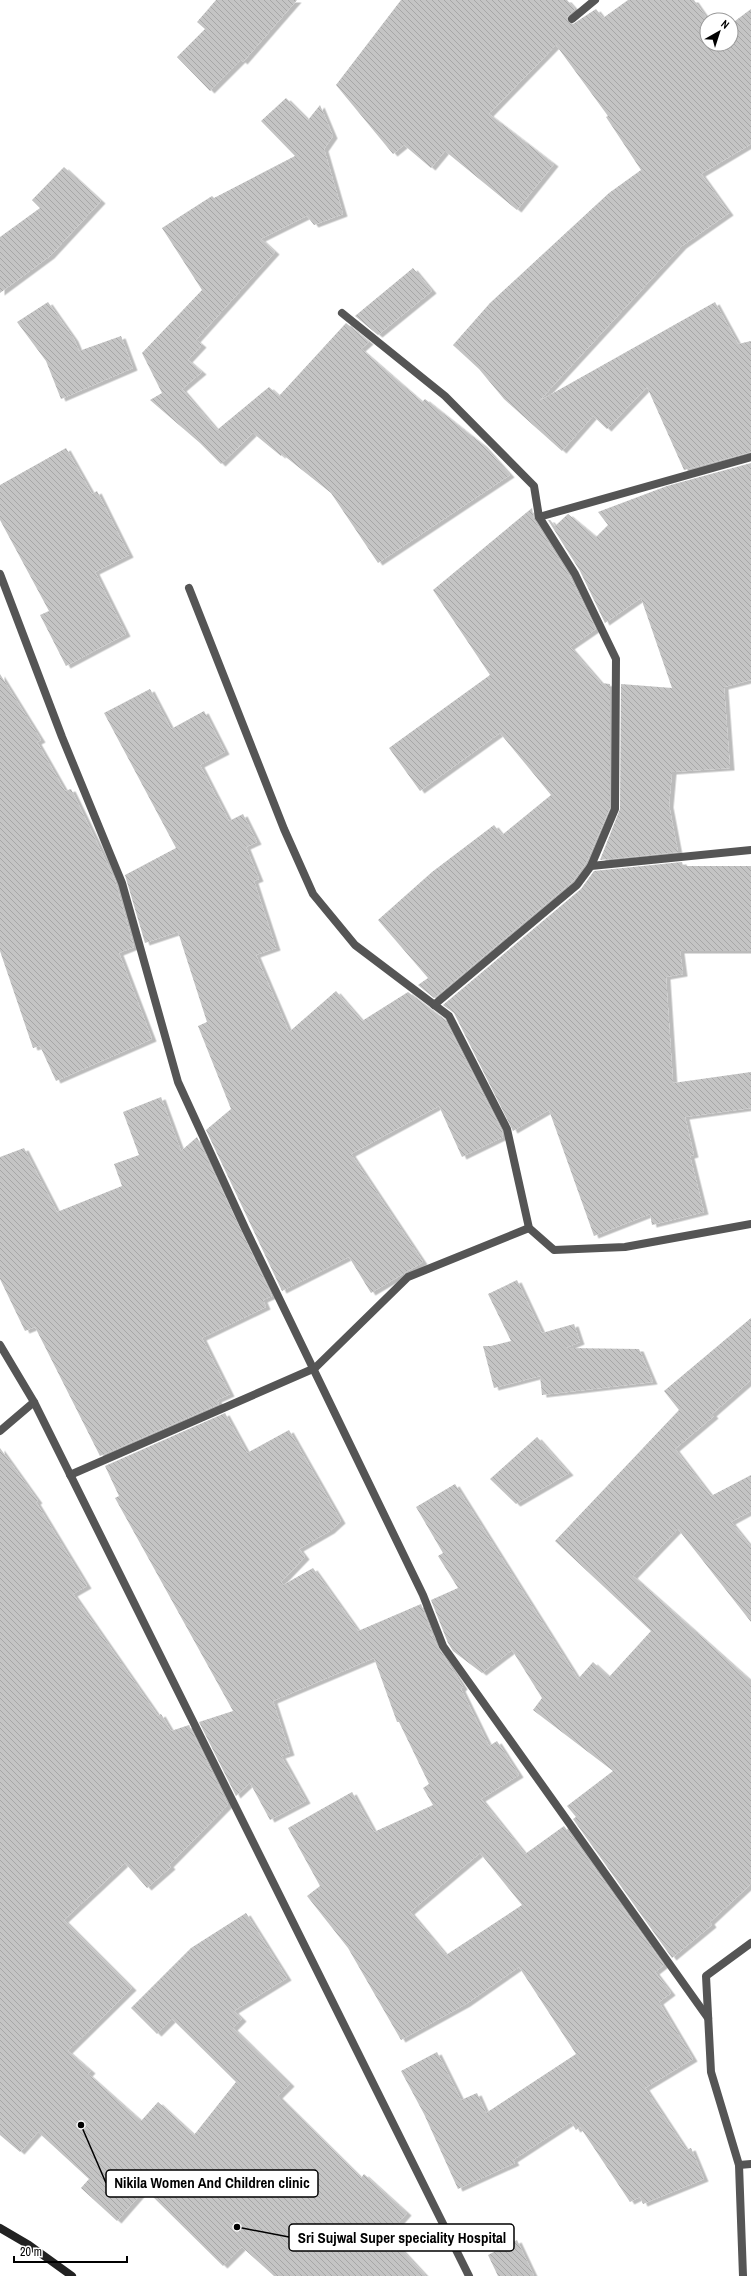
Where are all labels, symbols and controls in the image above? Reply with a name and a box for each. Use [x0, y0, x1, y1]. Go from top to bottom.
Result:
north arrow [699, 12, 739, 52]
text: N [718, 17, 732, 32]
callout: Nikila Women And Children clinic [106, 2170, 318, 2197]
text: Nikila Women And Children clinic [114, 2172, 310, 2193]
callout: Sri Sujwal Super speciality Hospital [289, 2224, 514, 2251]
text: Sri Sujwal Super speciality Hospital [298, 2227, 506, 2248]
scale bar [14, 2238, 127, 2264]
text: 20 m [20, 2244, 42, 2260]

